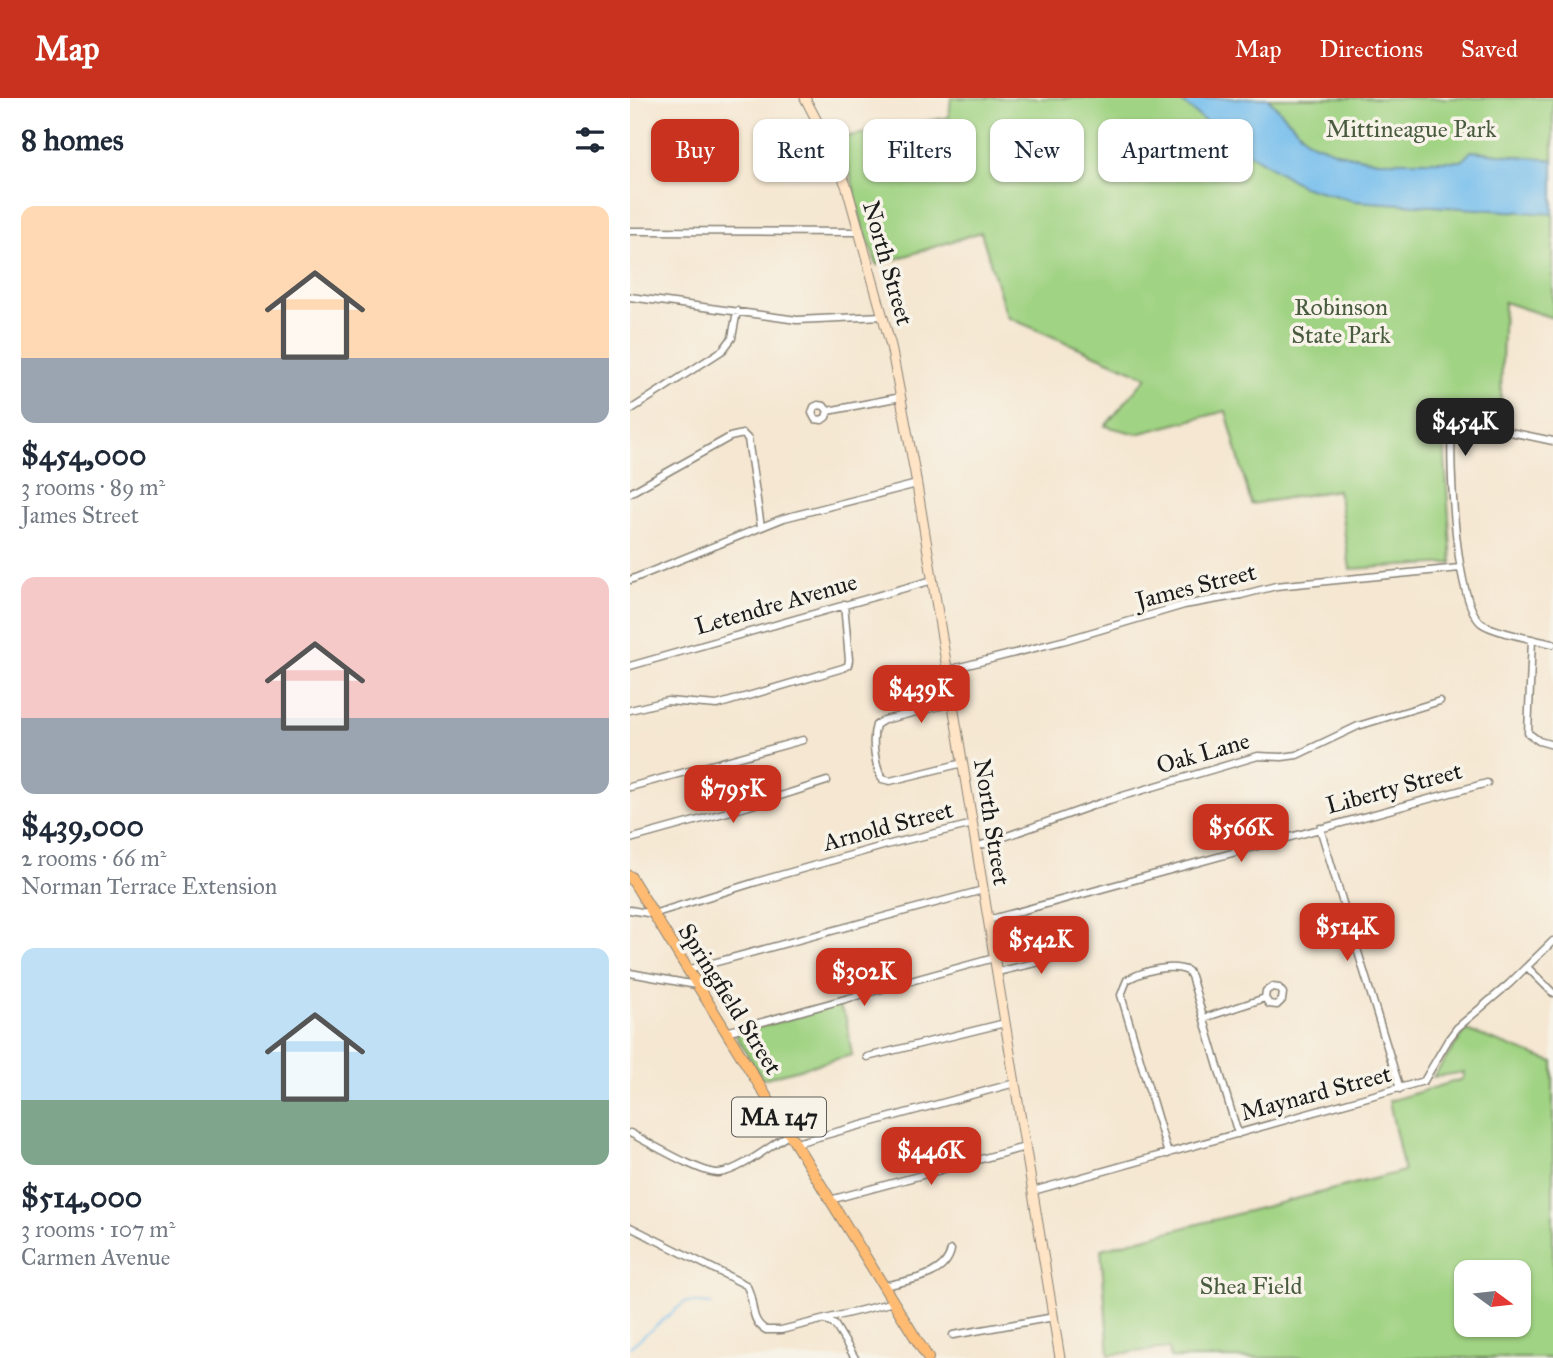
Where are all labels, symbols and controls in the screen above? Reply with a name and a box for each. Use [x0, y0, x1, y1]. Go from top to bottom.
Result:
text: Map [35, 29, 99, 69]
text: Map [1235, 34, 1282, 64]
text: Directions [1320, 34, 1423, 64]
text: Saved [1461, 34, 1518, 64]
park label: Mittineague Park [1326, 114, 1497, 144]
chip: Buy [651, 119, 739, 182]
chip: Rent [753, 119, 849, 182]
chip: Filters [863, 119, 976, 182]
chip: New [990, 119, 1084, 182]
chip: Apartment [1098, 119, 1253, 182]
icon: filters [571, 121, 609, 159]
text: 8 homes [21, 122, 124, 158]
street label: North Street [856, 197, 920, 329]
icon: home [252, 252, 378, 378]
park label: Robinson State Park [1291, 292, 1392, 350]
pin: $454K [1416, 398, 1514, 458]
text: $454K [1432, 407, 1498, 435]
text: $454,000 [21, 437, 146, 473]
text: 3 rooms · 89 m² [21, 473, 165, 501]
text: James Street [21, 501, 139, 529]
street label: James Street [1130, 556, 1260, 616]
street label: Letendre Avenue [691, 567, 861, 641]
icon: home [252, 623, 378, 749]
pin: $439K [872, 666, 970, 725]
text: $439K [889, 674, 953, 702]
street label: Oak Lane [1153, 725, 1253, 781]
street label: Liberty Street [1323, 755, 1466, 821]
street label: North Street [967, 757, 1017, 888]
pin: $795K [684, 766, 782, 825]
text: $795K [700, 774, 766, 802]
street label: Arnold Street [819, 794, 957, 858]
pin: $566K [1192, 804, 1290, 864]
text: $439,000 [21, 808, 144, 844]
text: $566K [1209, 813, 1273, 841]
text: 2 rooms · 66 m² [21, 844, 166, 872]
text: Norman Terrace Extension [21, 872, 277, 900]
pin: $514K [1298, 904, 1396, 963]
text: $514K [1316, 912, 1378, 940]
pin: $542K [992, 916, 1090, 976]
street label: Springfield Street [672, 918, 789, 1081]
text: $542K [1009, 925, 1073, 953]
pin: $302K [815, 948, 913, 1008]
text: $302K [832, 957, 896, 985]
icon: home [252, 994, 378, 1120]
street label: Maynard Street [1237, 1058, 1395, 1128]
road number: MA 147 [732, 1098, 826, 1136]
pin: $446K [882, 1128, 980, 1187]
text: $446K [897, 1136, 965, 1164]
text: $514,000 [21, 1179, 142, 1215]
text: 3 rooms · 107 m² [21, 1215, 175, 1243]
text: Carmen Avenue [21, 1243, 170, 1271]
north arrow [1454, 1260, 1531, 1337]
map controls [1454, 1260, 1531, 1337]
park label: Shea Field [1199, 1271, 1303, 1301]

